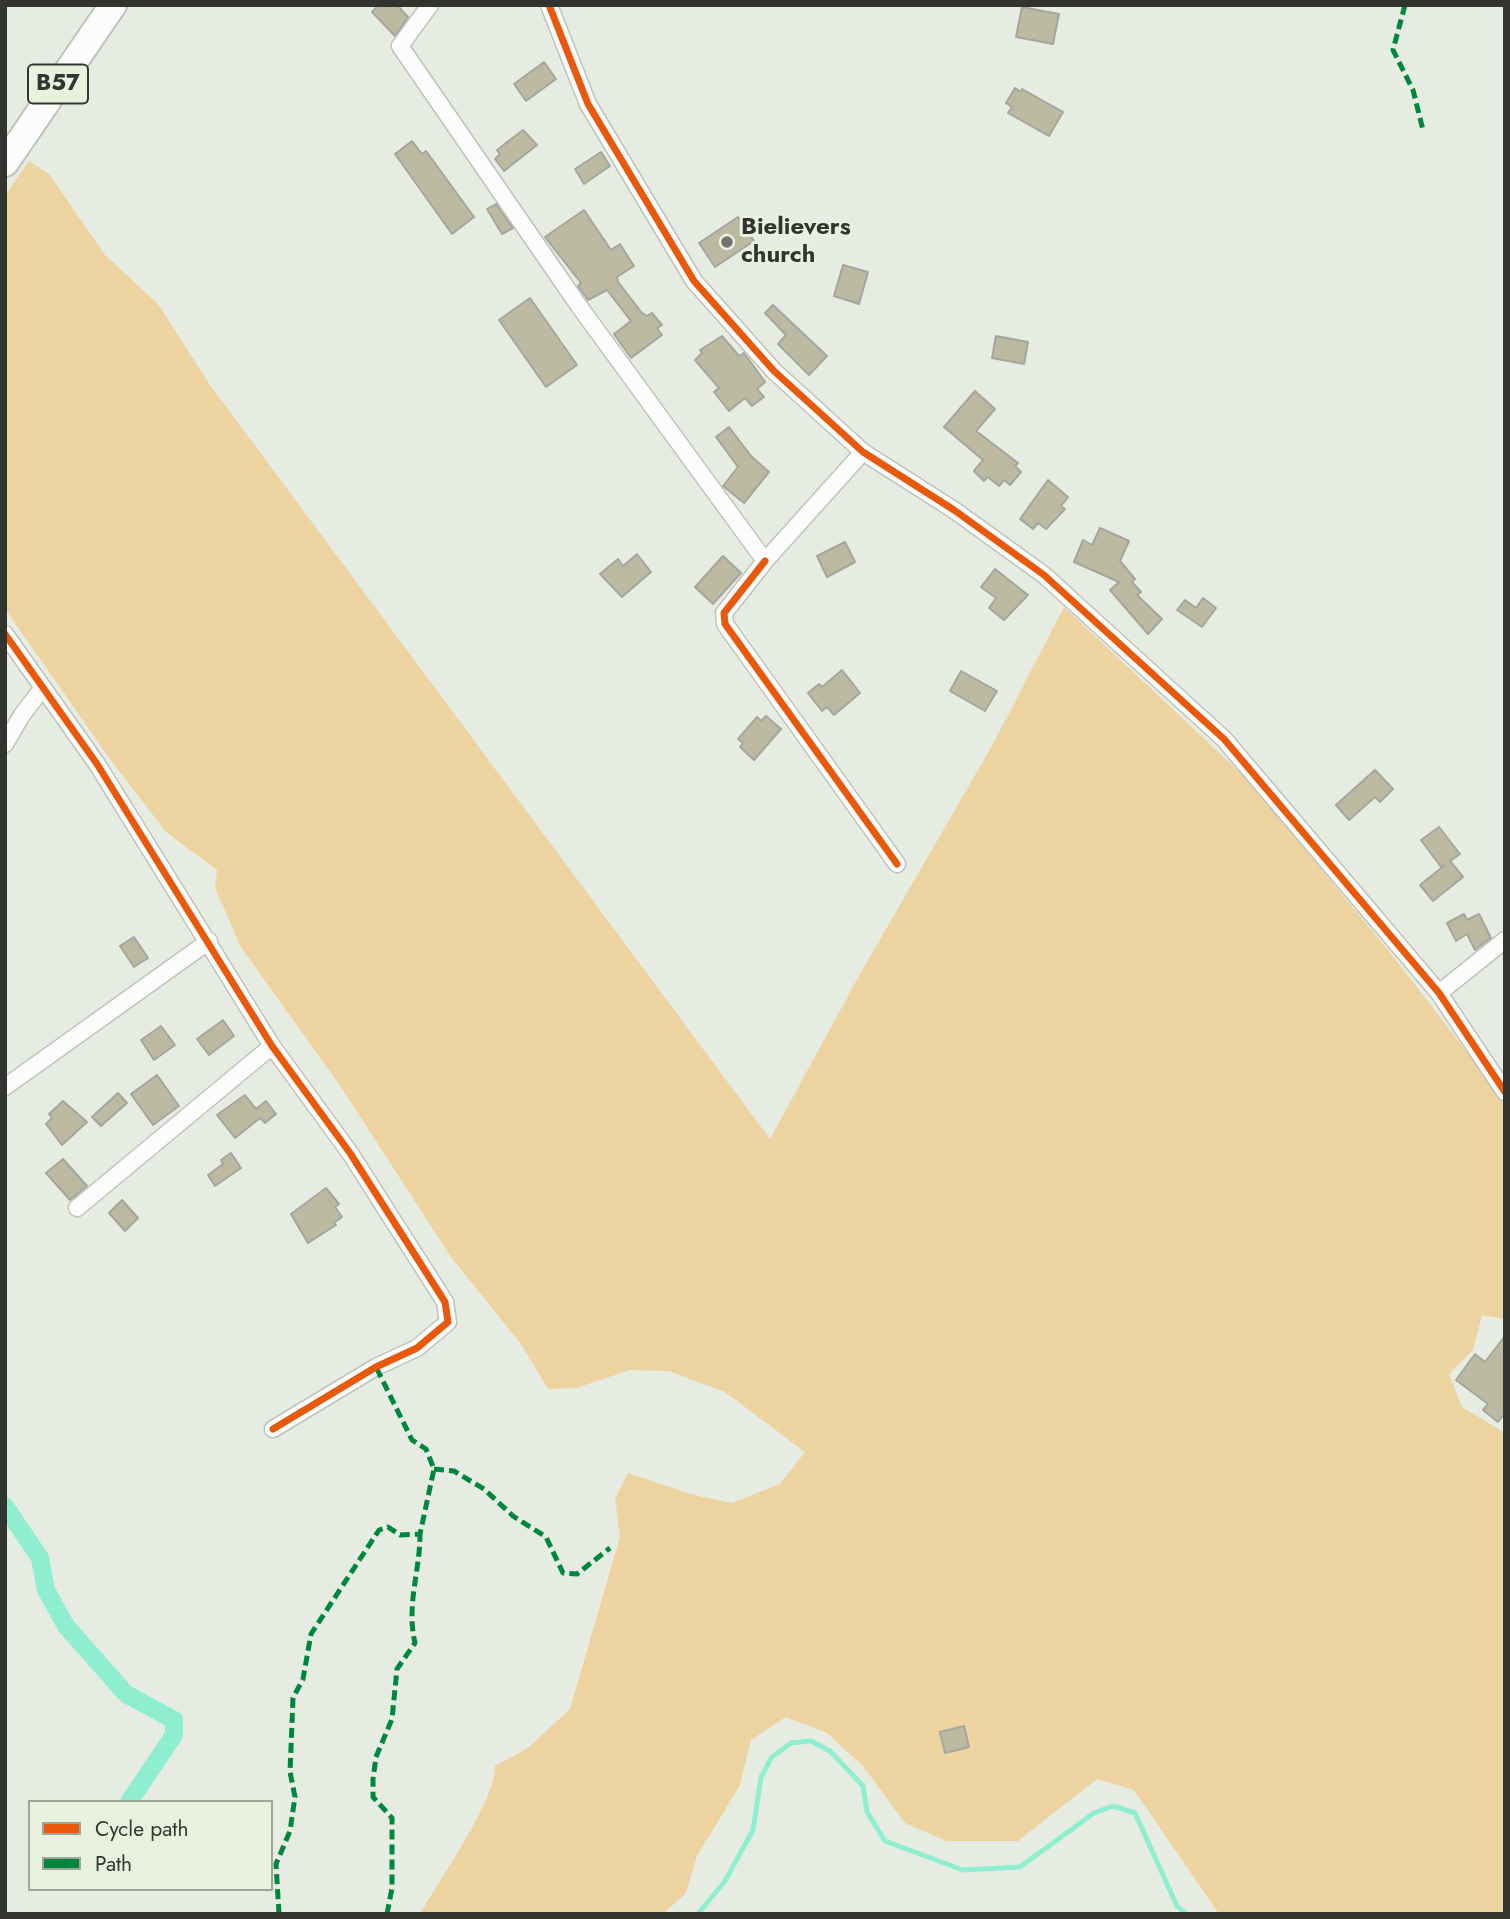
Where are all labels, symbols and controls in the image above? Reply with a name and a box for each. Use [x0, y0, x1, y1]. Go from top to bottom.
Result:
road number: B57 [28, 64, 88, 104]
place label: Bielievers church [741, 214, 851, 270]
marker: Bielievers church [719, 234, 735, 250]
legend [28, 1800, 273, 1891]
text: Cycle path [95, 1814, 188, 1844]
text: Path [95, 1849, 132, 1879]

